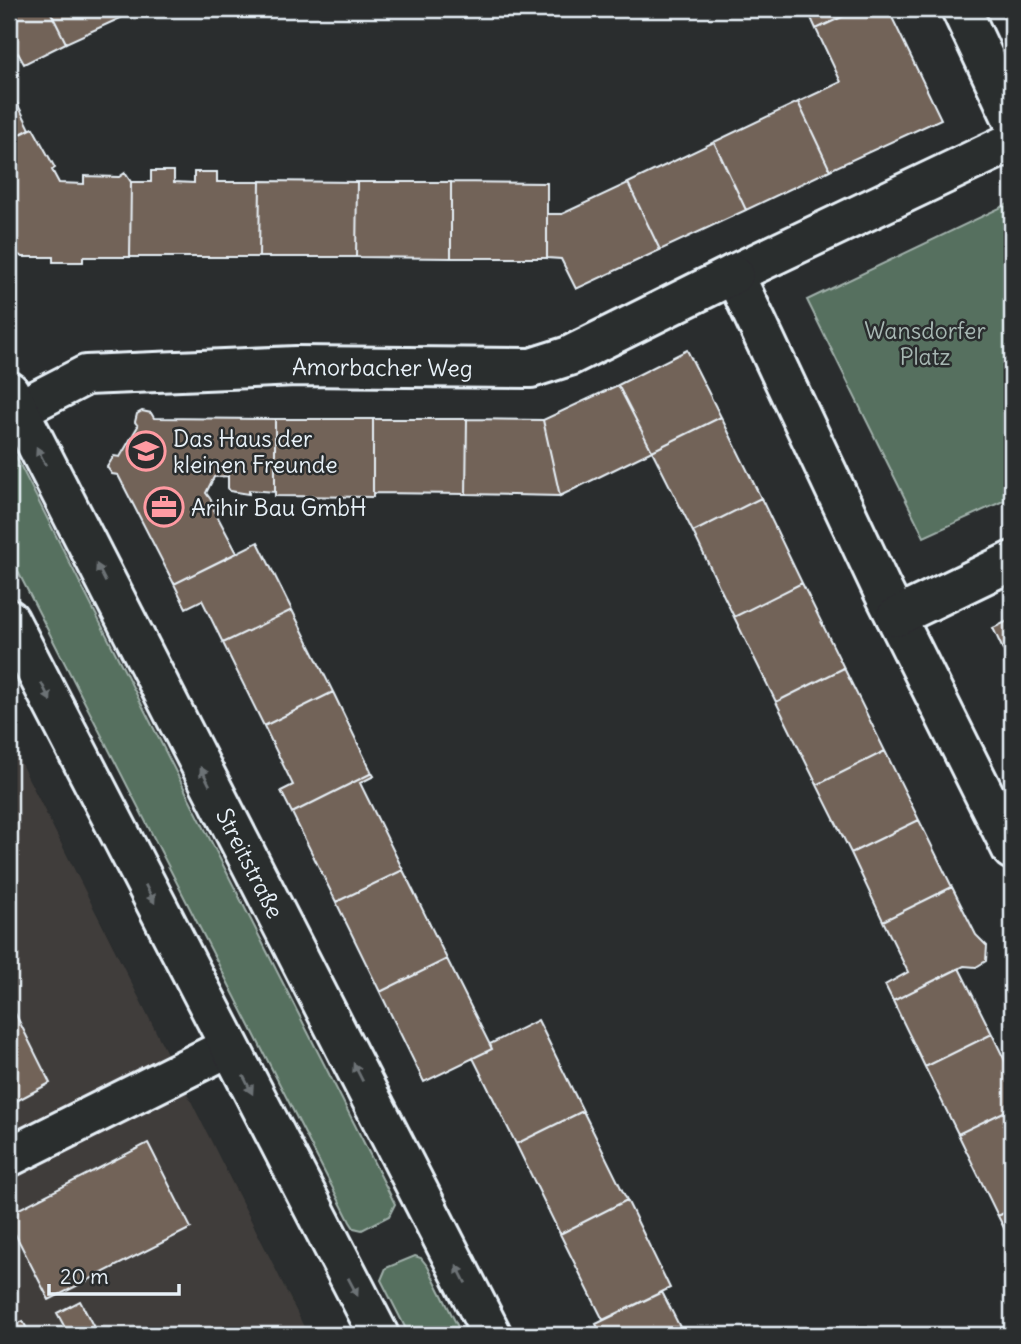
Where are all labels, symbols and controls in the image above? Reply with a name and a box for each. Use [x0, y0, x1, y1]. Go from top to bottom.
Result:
park label: Wansdorfer Platz [864, 316, 986, 371]
street label: Amorbacher Weg [292, 351, 473, 382]
place label: Das Haus der kleinen Freunde [173, 424, 338, 479]
school or university icon: Das Haus der kleinen Freunde [125, 430, 167, 472]
one-way arrow [36, 446, 47, 466]
office icon: Arihir Bau GmbH [143, 486, 185, 528]
place label: Arihir Bau GmbH [191, 493, 367, 522]
one-way arrow [96, 563, 108, 583]
one-way arrow [41, 682, 52, 702]
one-way arrow [200, 766, 211, 786]
street label: Streitstraße [210, 803, 291, 923]
one-way arrow [144, 885, 156, 905]
one-way arrow [352, 1062, 363, 1082]
one-way arrow [242, 1075, 254, 1095]
scale bar [49, 1253, 178, 1297]
text: 20 m [60, 1263, 109, 1290]
one-way arrow [455, 1265, 467, 1284]
one-way arrow [347, 1277, 359, 1297]

